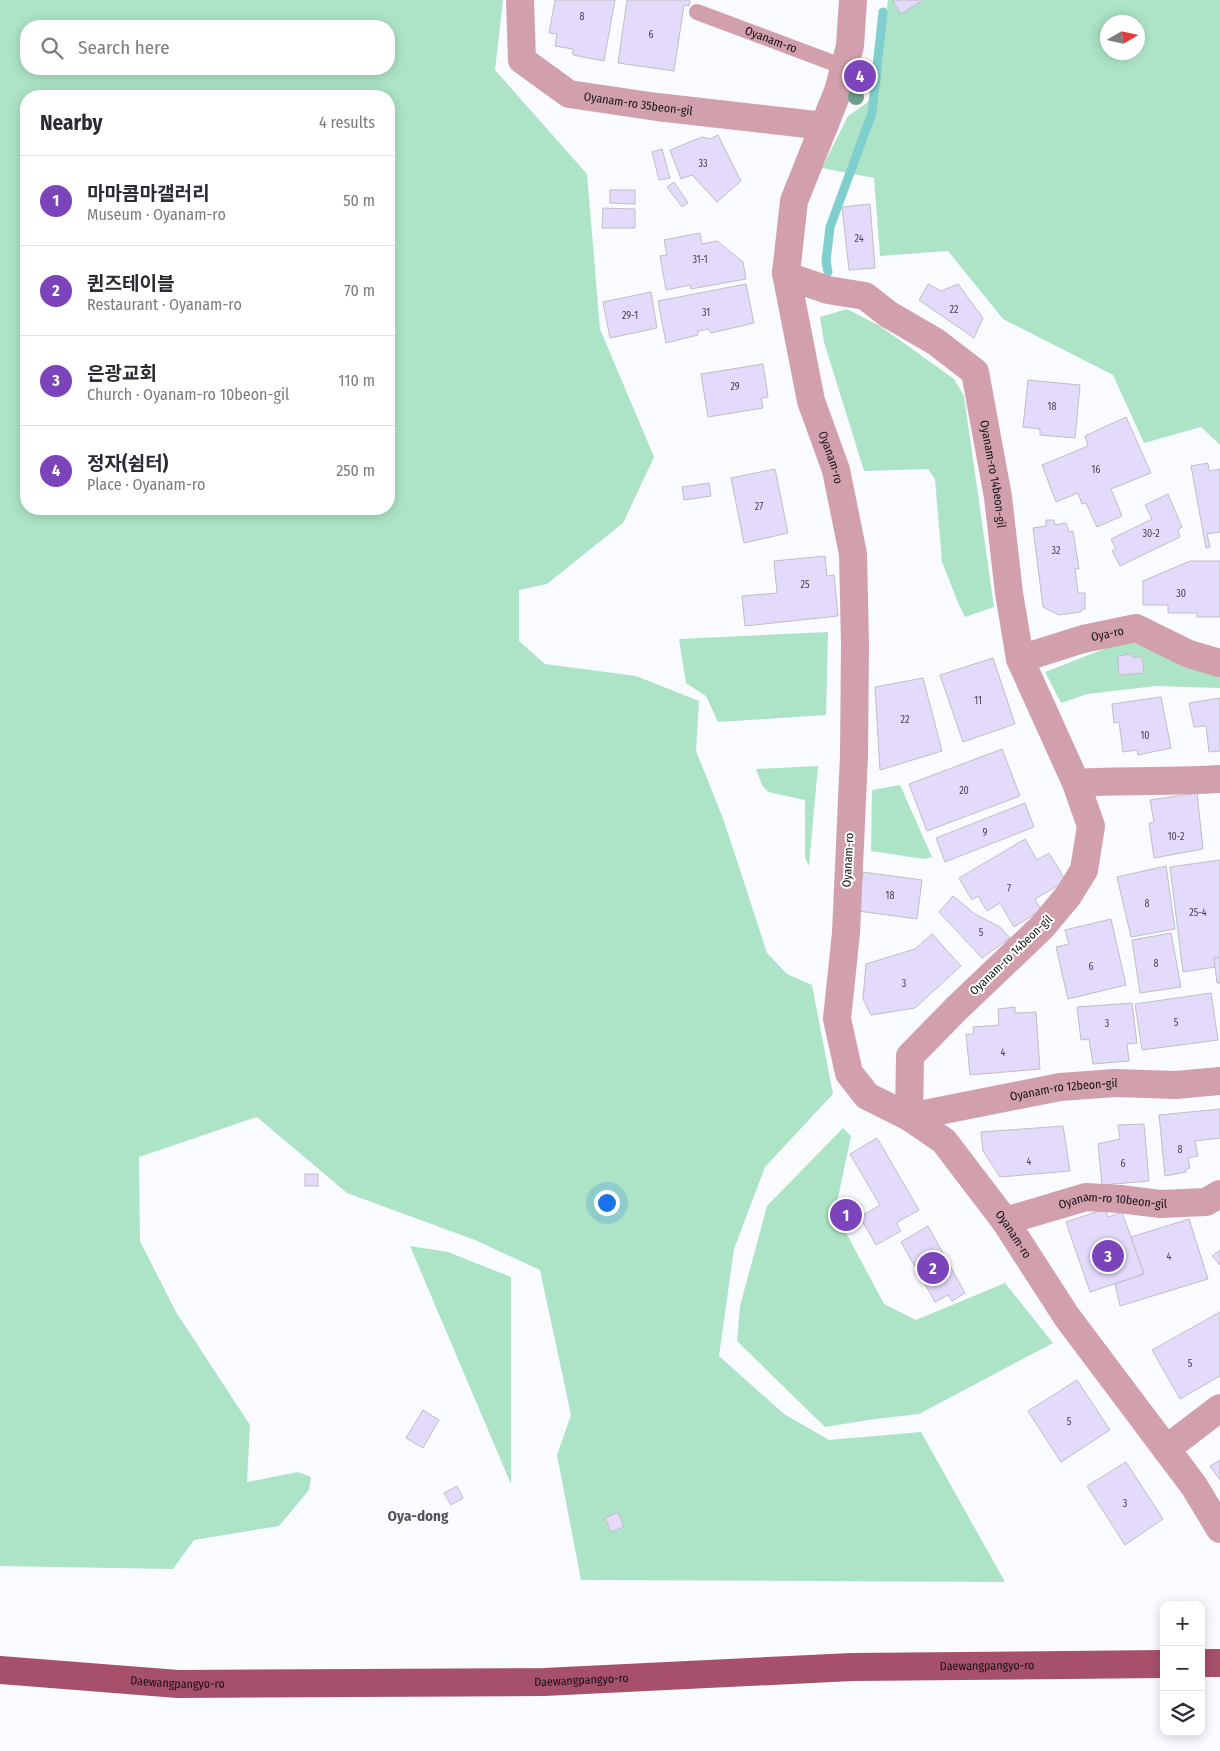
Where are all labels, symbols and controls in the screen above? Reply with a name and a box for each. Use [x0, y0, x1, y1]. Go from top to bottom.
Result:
house number: 8 [580, 11, 585, 23]
north arrow [1100, 15, 1145, 60]
search box [20, 20, 395, 75]
street label: Oyanam-ro [743, 24, 799, 56]
house number: 6 [649, 29, 654, 41]
icon: search [38, 34, 66, 62]
text: Search here [78, 36, 170, 59]
pin: 4 [844, 57, 876, 95]
street label: Oyanam-ro 35beon-gil [583, 89, 693, 118]
text: Nearby [40, 110, 102, 136]
text: 4 results [319, 113, 375, 132]
house number: 33 [698, 158, 708, 170]
text: 마마콤마갤러리 [87, 182, 209, 205]
text: 1 [53, 191, 59, 210]
text: 50 m [343, 191, 375, 210]
text: Museum · Oyanam-ro [87, 205, 226, 224]
house number: 24 [854, 233, 864, 245]
house number: 31-1 [692, 254, 708, 266]
text: 퀸즈테이블 [87, 272, 174, 295]
text: 2 [52, 281, 60, 300]
text: 70 m [344, 281, 375, 300]
text: Restaurant · Oyanam-ro [87, 295, 242, 314]
house number: 22 [950, 304, 959, 316]
house number: 31 [702, 307, 710, 319]
house number: 29-1 [622, 310, 638, 322]
text: 은광교회 [87, 362, 157, 385]
text: 3 [52, 371, 60, 390]
text: 110 m [338, 371, 375, 390]
house number: 29 [730, 381, 740, 393]
text: Church · Oyanam-ro 10beon-gil [87, 385, 289, 404]
house number: 18 [1048, 401, 1056, 413]
street label: Oyanam-ro 14beon-gil [977, 419, 1009, 529]
street label: Oyanam-ro [816, 429, 846, 485]
text: 정자(쉼터) [87, 452, 168, 475]
text: 4 [52, 461, 60, 480]
text: 250 m [336, 461, 375, 480]
house number: 16 [1092, 464, 1100, 476]
text: Place · Oyanam-ro [87, 475, 205, 494]
house number: 27 [755, 501, 763, 513]
house number: 30-2 [1142, 528, 1160, 540]
house number: 32 [1052, 545, 1061, 557]
house number: 25 [801, 579, 810, 591]
house number: 30 [1176, 588, 1186, 600]
street label: Oya-ro [1090, 624, 1125, 644]
house number: 11 [974, 695, 982, 707]
house number: 22 [901, 714, 910, 726]
house number: 10 [1140, 730, 1150, 742]
house number: 20 [959, 785, 969, 797]
house number: 9 [983, 827, 988, 839]
house number: 10-2 [1168, 831, 1185, 843]
street label: Oyanam-ro [840, 832, 856, 888]
house number: 7 [1007, 883, 1011, 895]
house number: 18 [886, 890, 894, 902]
house number: 8 [1145, 898, 1150, 910]
house number: 25-4 [1189, 907, 1207, 919]
street label: Oyanam-ro 14beon-gil [967, 912, 1055, 998]
house number: 5 [979, 927, 984, 939]
house number: 8 [1154, 958, 1159, 970]
house number: 6 [1089, 961, 1094, 973]
house number: 3 [902, 978, 907, 990]
house number: 5 [1174, 1017, 1179, 1029]
house number: 3 [1105, 1018, 1110, 1030]
house number: 4 [1001, 1047, 1006, 1059]
street label: Oyanam-ro 12beon-gil [1009, 1076, 1118, 1104]
house number: 8 [1178, 1144, 1183, 1156]
house number: 4 [1027, 1156, 1032, 1168]
house number: 6 [1121, 1158, 1126, 1170]
your location [594, 1190, 620, 1216]
street label: Oyanam-ro 10beon-gil [1057, 1190, 1167, 1212]
pin: 1 [830, 1196, 862, 1234]
street label: Oyanam-ro [992, 1207, 1034, 1261]
pin: 3 [1092, 1237, 1124, 1275]
pin: 2 [917, 1249, 949, 1287]
house number: 4 [1167, 1251, 1172, 1263]
house number: 5 [1188, 1358, 1193, 1370]
house number: 5 [1067, 1416, 1072, 1428]
house number: 3 [1123, 1498, 1128, 1510]
district label: Oya-dong [388, 1507, 449, 1525]
map controls [1160, 1601, 1205, 1736]
button: + [1160, 1601, 1205, 1646]
button: − [1160, 1646, 1205, 1691]
street label: Daewangpangyo-ro [940, 1658, 1034, 1673]
street label: Daewangpangyo-ro [534, 1671, 629, 1689]
street label: Daewangpangyo-ro [130, 1673, 225, 1691]
button: layers [1160, 1691, 1205, 1736]

